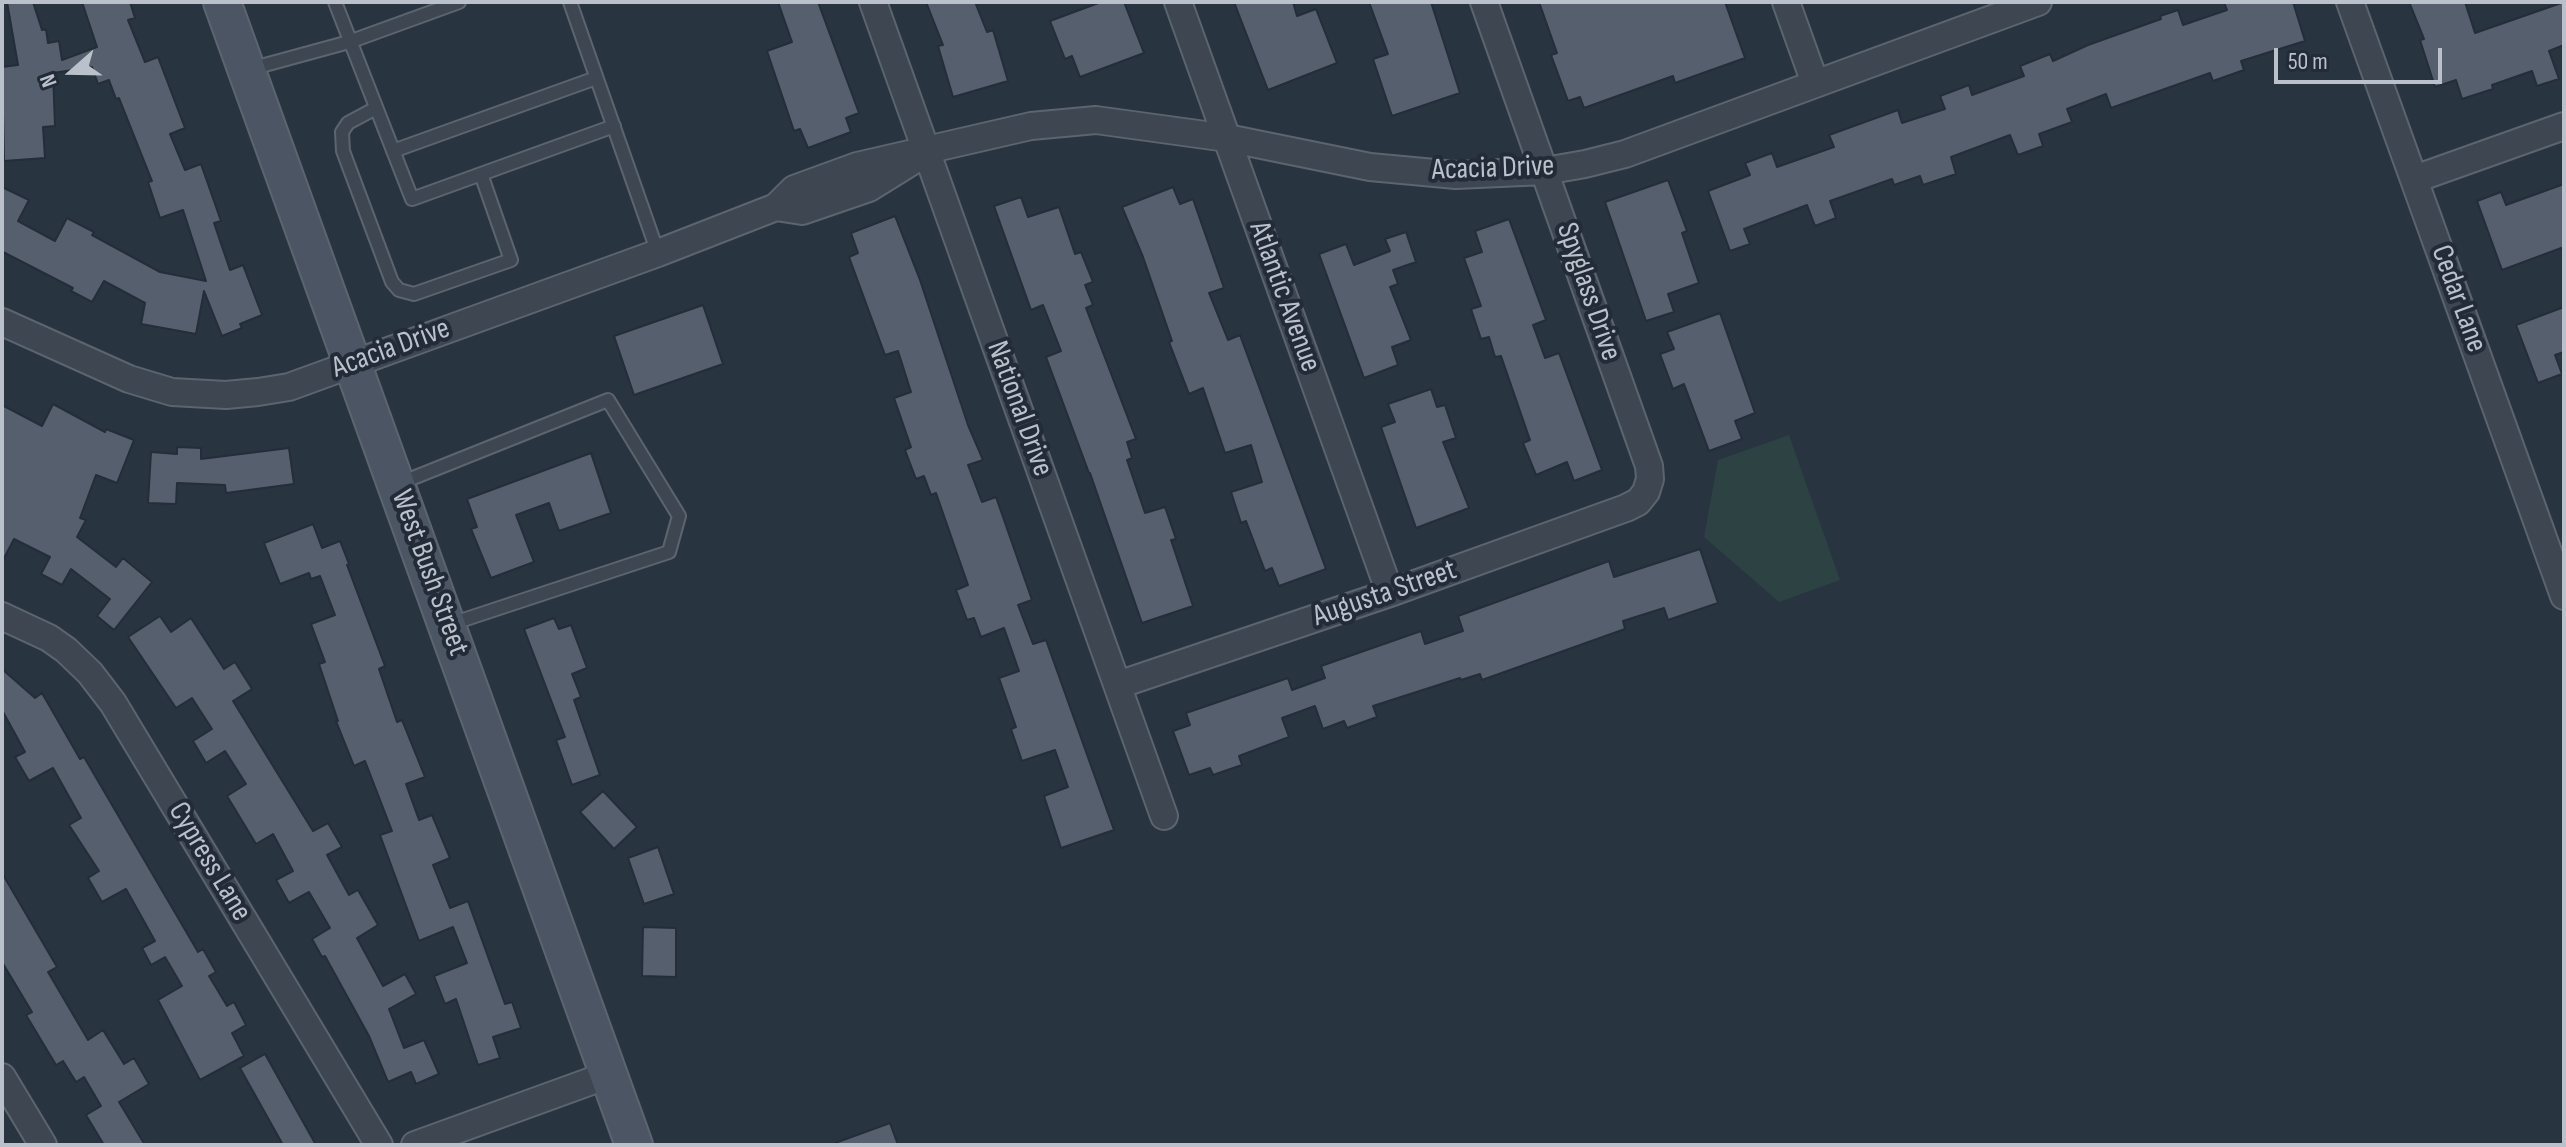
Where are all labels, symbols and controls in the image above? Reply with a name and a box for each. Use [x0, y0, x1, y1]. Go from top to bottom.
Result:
north arrow [32, 32, 112, 112]
scale bar [2278, 32, 2446, 82]
text: 50 m [2288, 47, 2328, 76]
text: N [34, 70, 64, 91]
street label: Acacia Drive [1431, 149, 1555, 189]
street label: Atlantic Avenue [1240, 217, 1328, 377]
street label: Spyglass Drive [1548, 218, 1628, 366]
street label: Cedar Lane [2422, 241, 2494, 357]
street label: Acacia Drive [327, 311, 455, 387]
street label: National Drive [978, 337, 1060, 481]
street label: West Bush Street [382, 485, 476, 661]
street label: Augusta Street [1309, 553, 1461, 635]
street label: Cypress Lane [160, 796, 258, 928]

